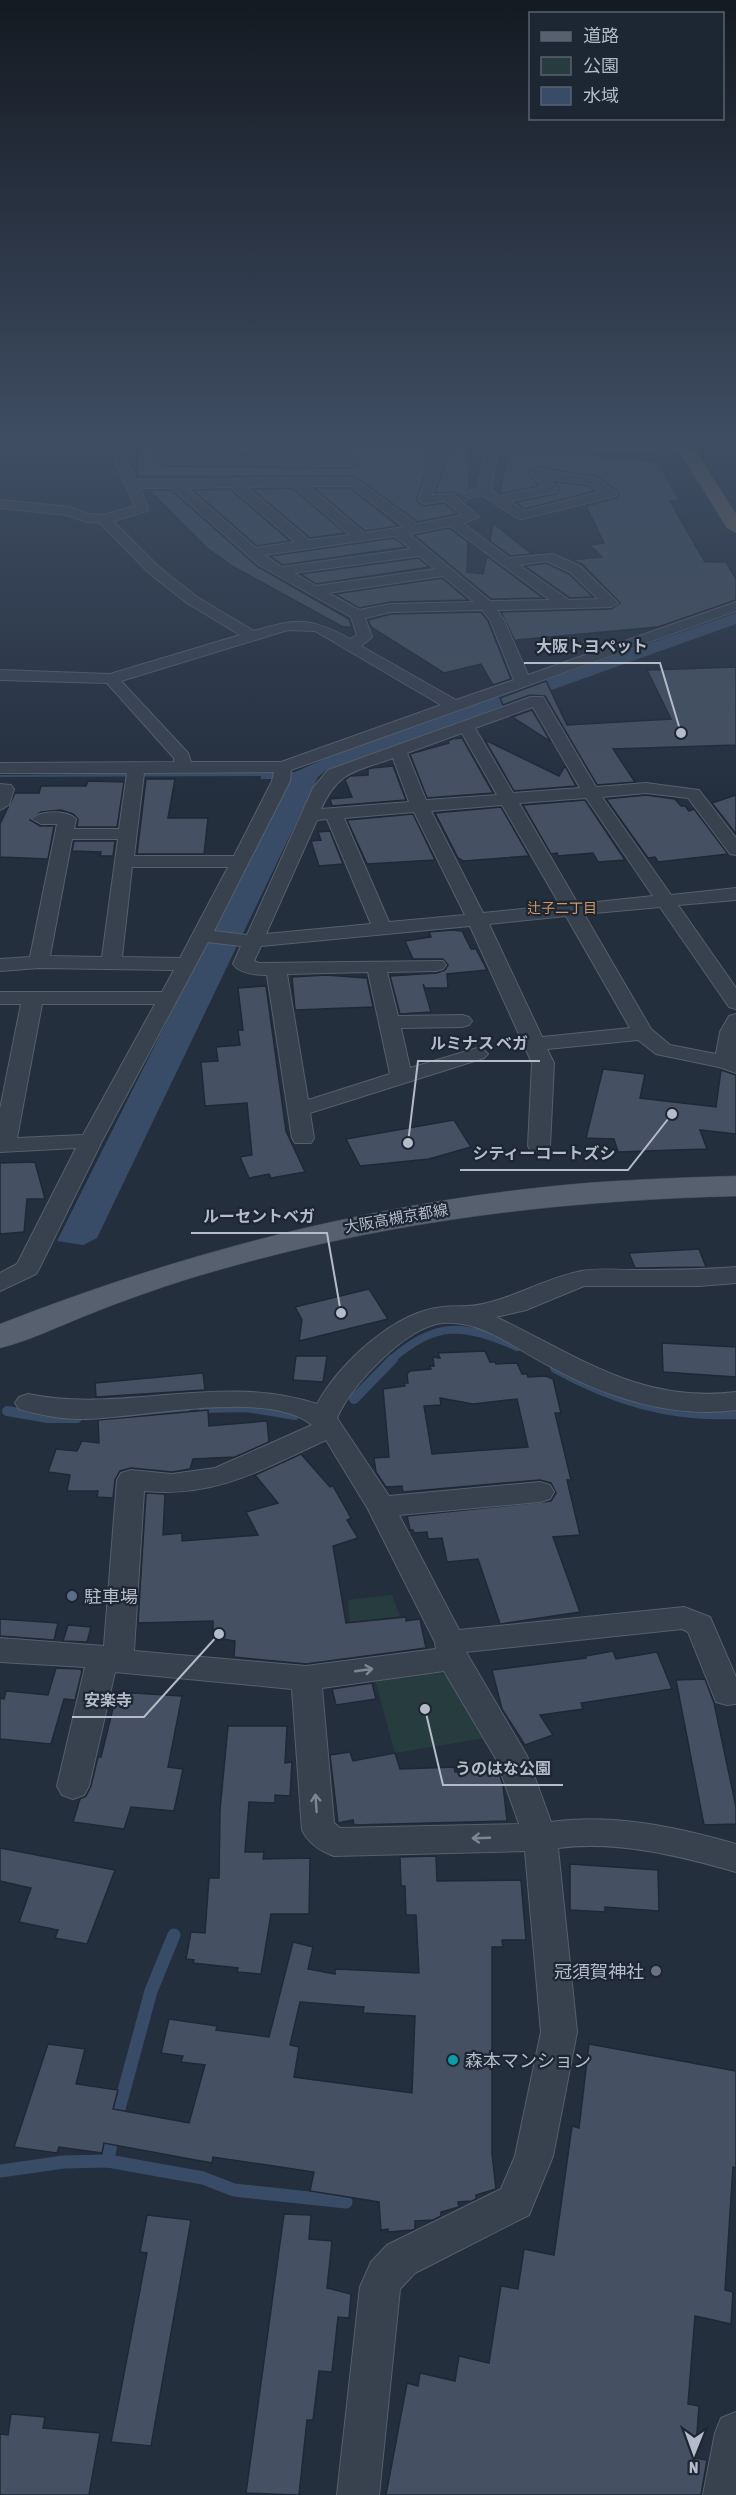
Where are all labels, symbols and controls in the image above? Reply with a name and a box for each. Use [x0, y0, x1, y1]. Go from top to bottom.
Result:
legend [529, 12, 724, 120]
text: 道路 [583, 25, 619, 46]
text: 公園 [583, 55, 619, 76]
text: 水域 [583, 85, 619, 106]
callout: 大阪トヨペット [524, 629, 660, 663]
text: 大阪トヨペット [536, 637, 648, 655]
district label: 辻子二丁目 [527, 900, 597, 916]
callout: ルミナス ベガ [418, 1027, 540, 1061]
text: ルミナス ベガ [430, 1034, 528, 1052]
callout: シティーコートズシ [460, 1136, 628, 1170]
text: シティーコートズシ [472, 1144, 616, 1162]
callout: ルーセントベガ [191, 1199, 327, 1233]
street label: 大阪高槻京都線 [343, 1201, 449, 1235]
text: ルーセントベガ [203, 1207, 315, 1225]
place label: 駐車場 [84, 1586, 138, 1607]
marker: 駐車場 [65, 1589, 79, 1603]
one-way arrow [354, 1664, 374, 1675]
callout: 安楽寺 [72, 1683, 144, 1717]
text: 安楽寺 [84, 1691, 132, 1709]
callout: うのはな公園 [443, 1751, 563, 1785]
text: うのはな公園 [455, 1759, 551, 1777]
one-way arrow [310, 1793, 321, 1813]
one-way arrow [472, 1832, 492, 1844]
place label: 冠須賀神社 [554, 1961, 644, 1982]
marker: 冠須賀神社 [649, 1964, 663, 1978]
place label: 森本マンション [465, 2050, 591, 2071]
marker: 森本マンション [446, 2053, 460, 2067]
north arrow [664, 2423, 724, 2483]
text: N [689, 2459, 699, 2477]

